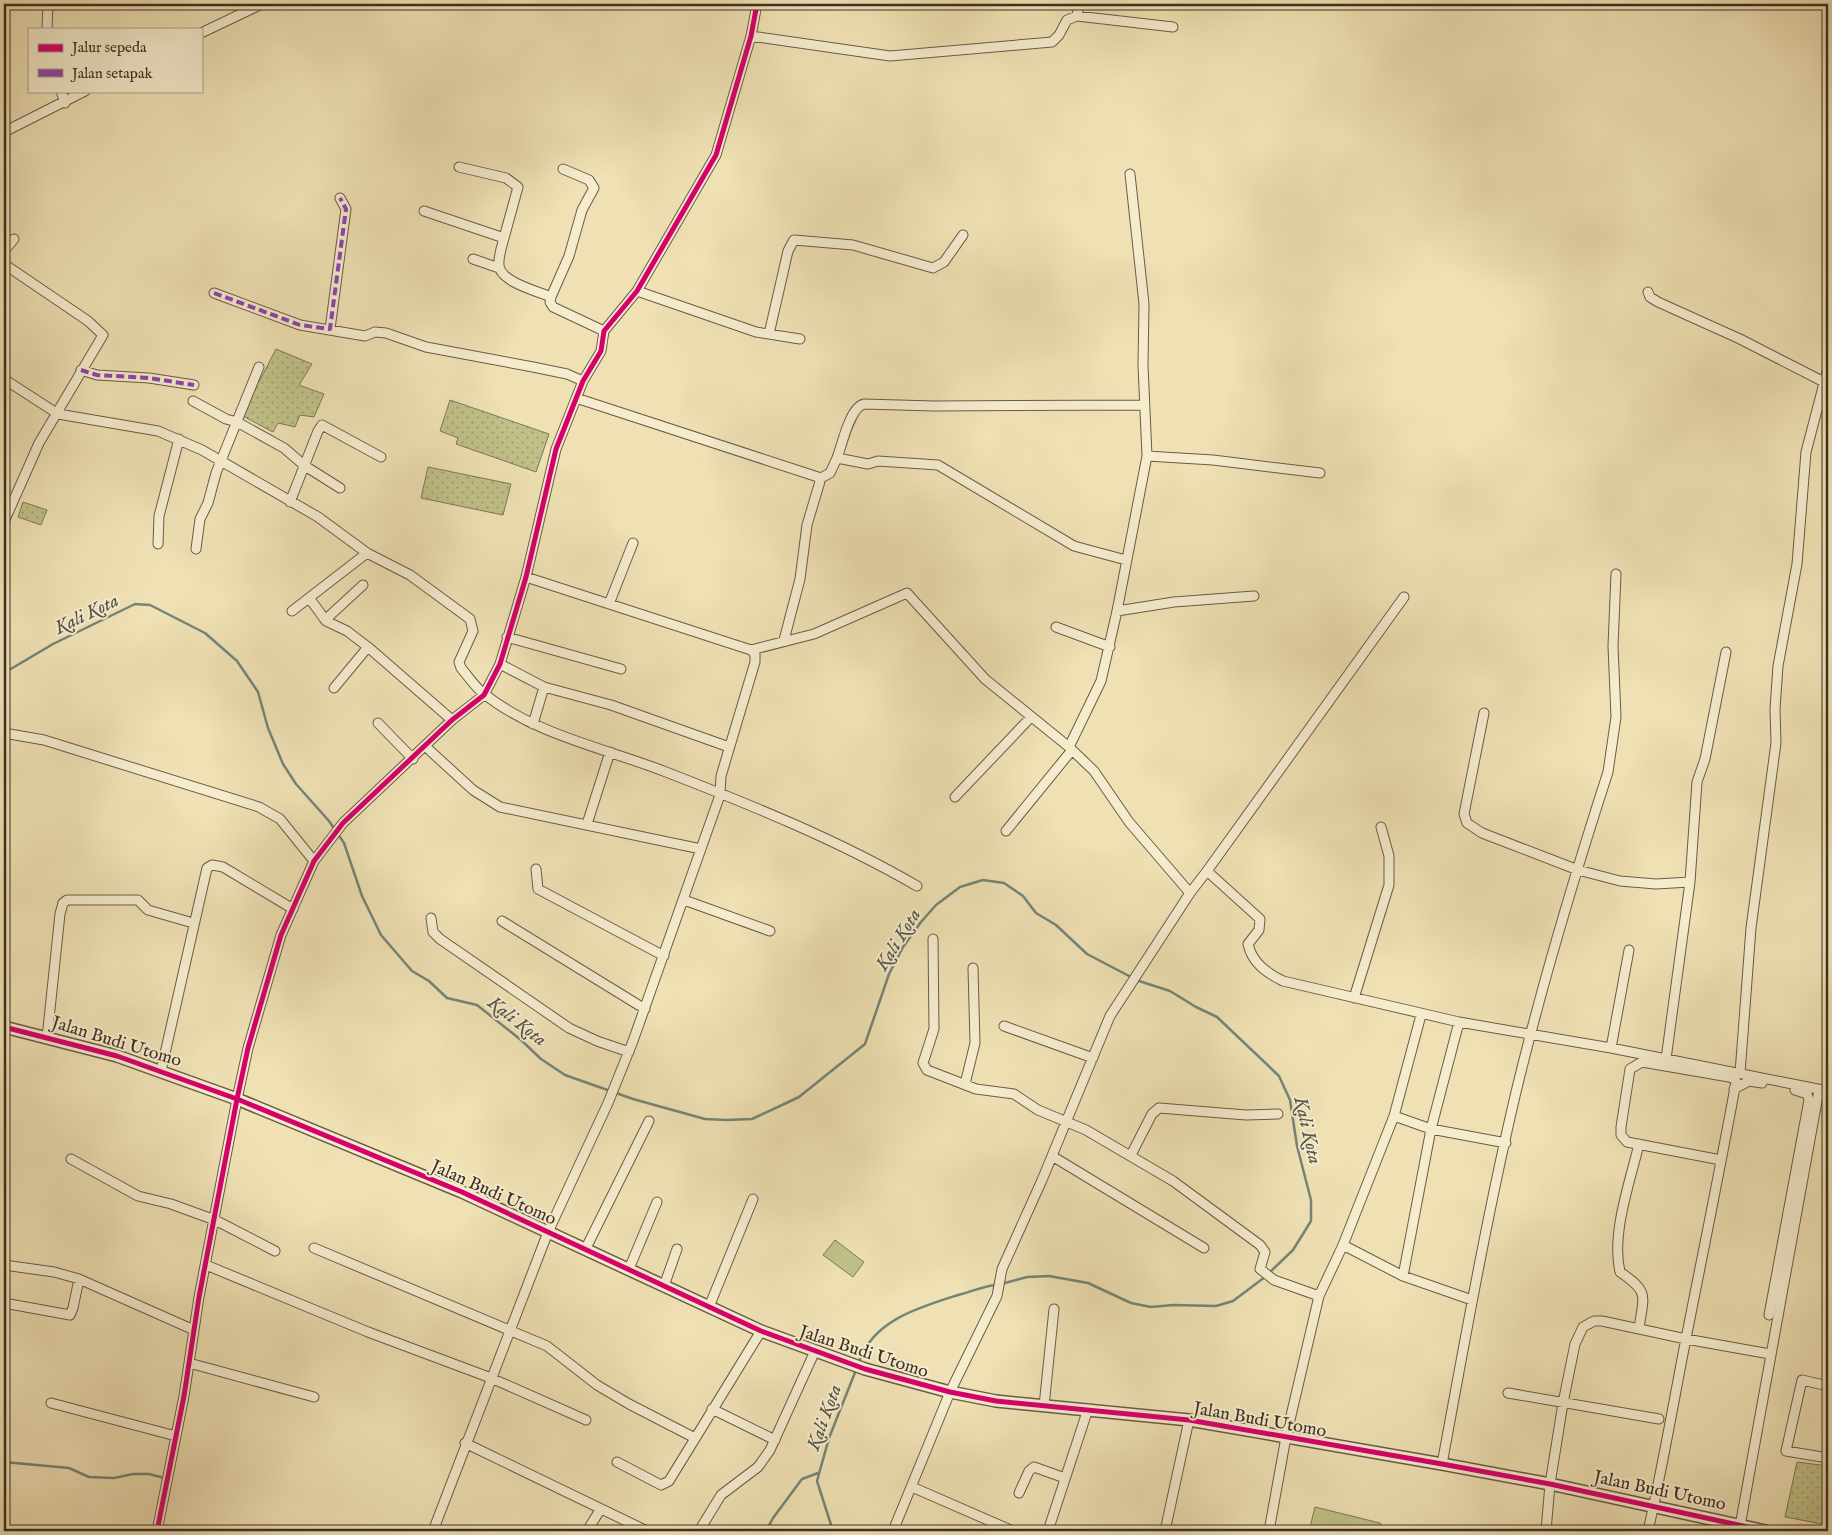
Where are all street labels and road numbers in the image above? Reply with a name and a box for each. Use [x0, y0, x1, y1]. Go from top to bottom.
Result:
street label: Jalan Budi Utomo [47, 1011, 185, 1073]
street label: Jalan Budi Utomo [425, 1155, 560, 1231]
street label: Jalan Budi Utomo [794, 1320, 931, 1384]
street label: Jalan Budi Utomo [1189, 1397, 1328, 1444]
street label: Jalan Budi Utomo [1589, 1466, 1728, 1517]

